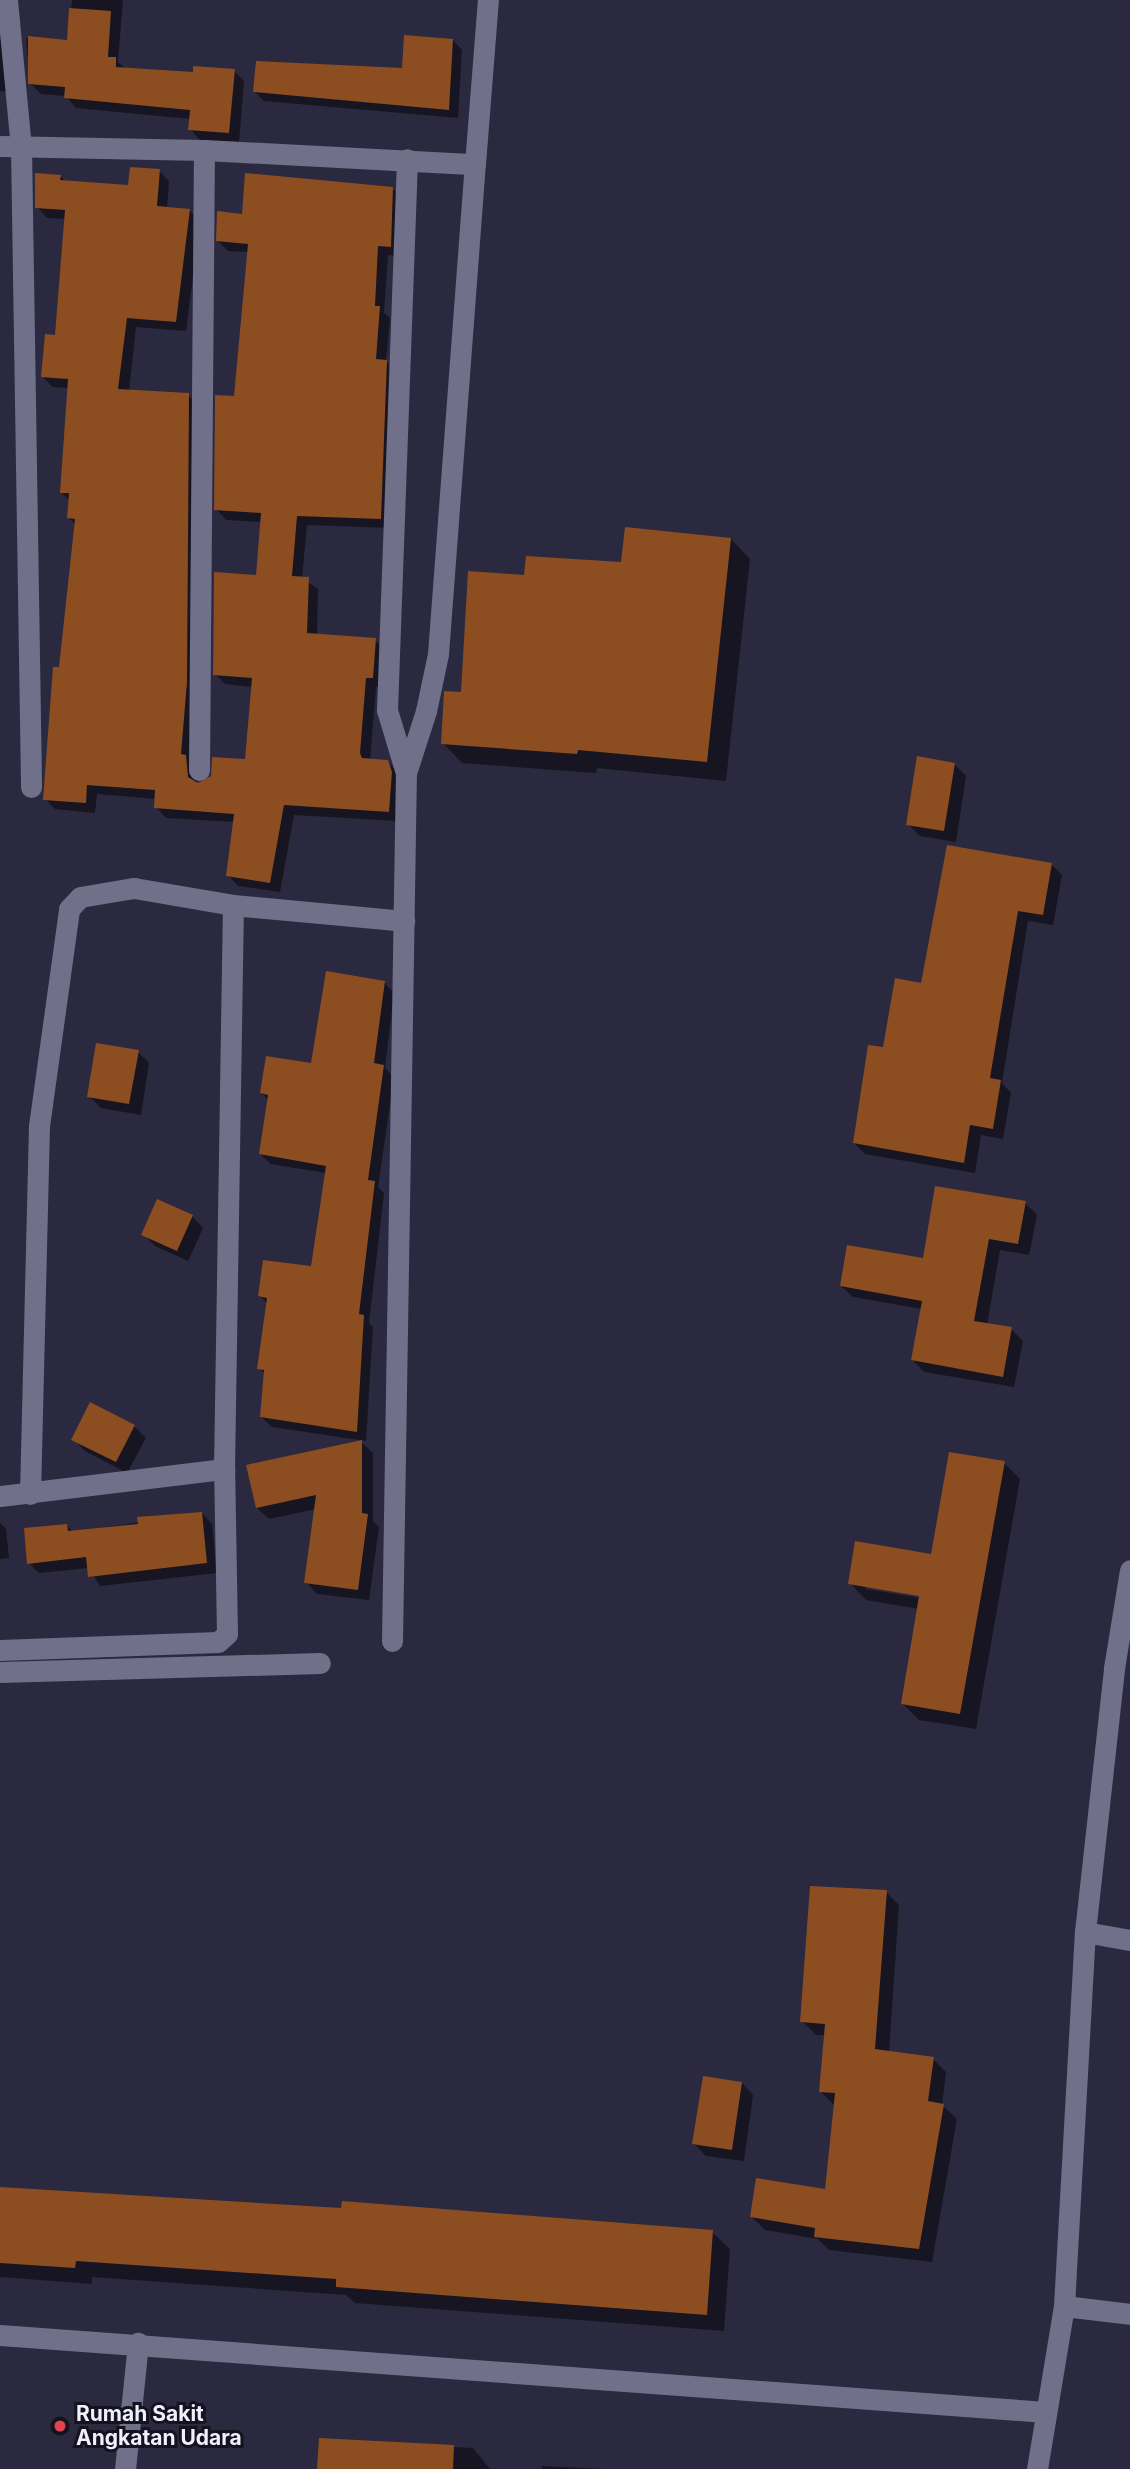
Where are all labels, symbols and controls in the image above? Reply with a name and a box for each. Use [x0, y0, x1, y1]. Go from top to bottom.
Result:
place label: Rumah Sakit Angkatan Udara [76, 2401, 242, 2451]
marker: Rumah Sakit Angkatan Udara [50, 2416, 70, 2436]

